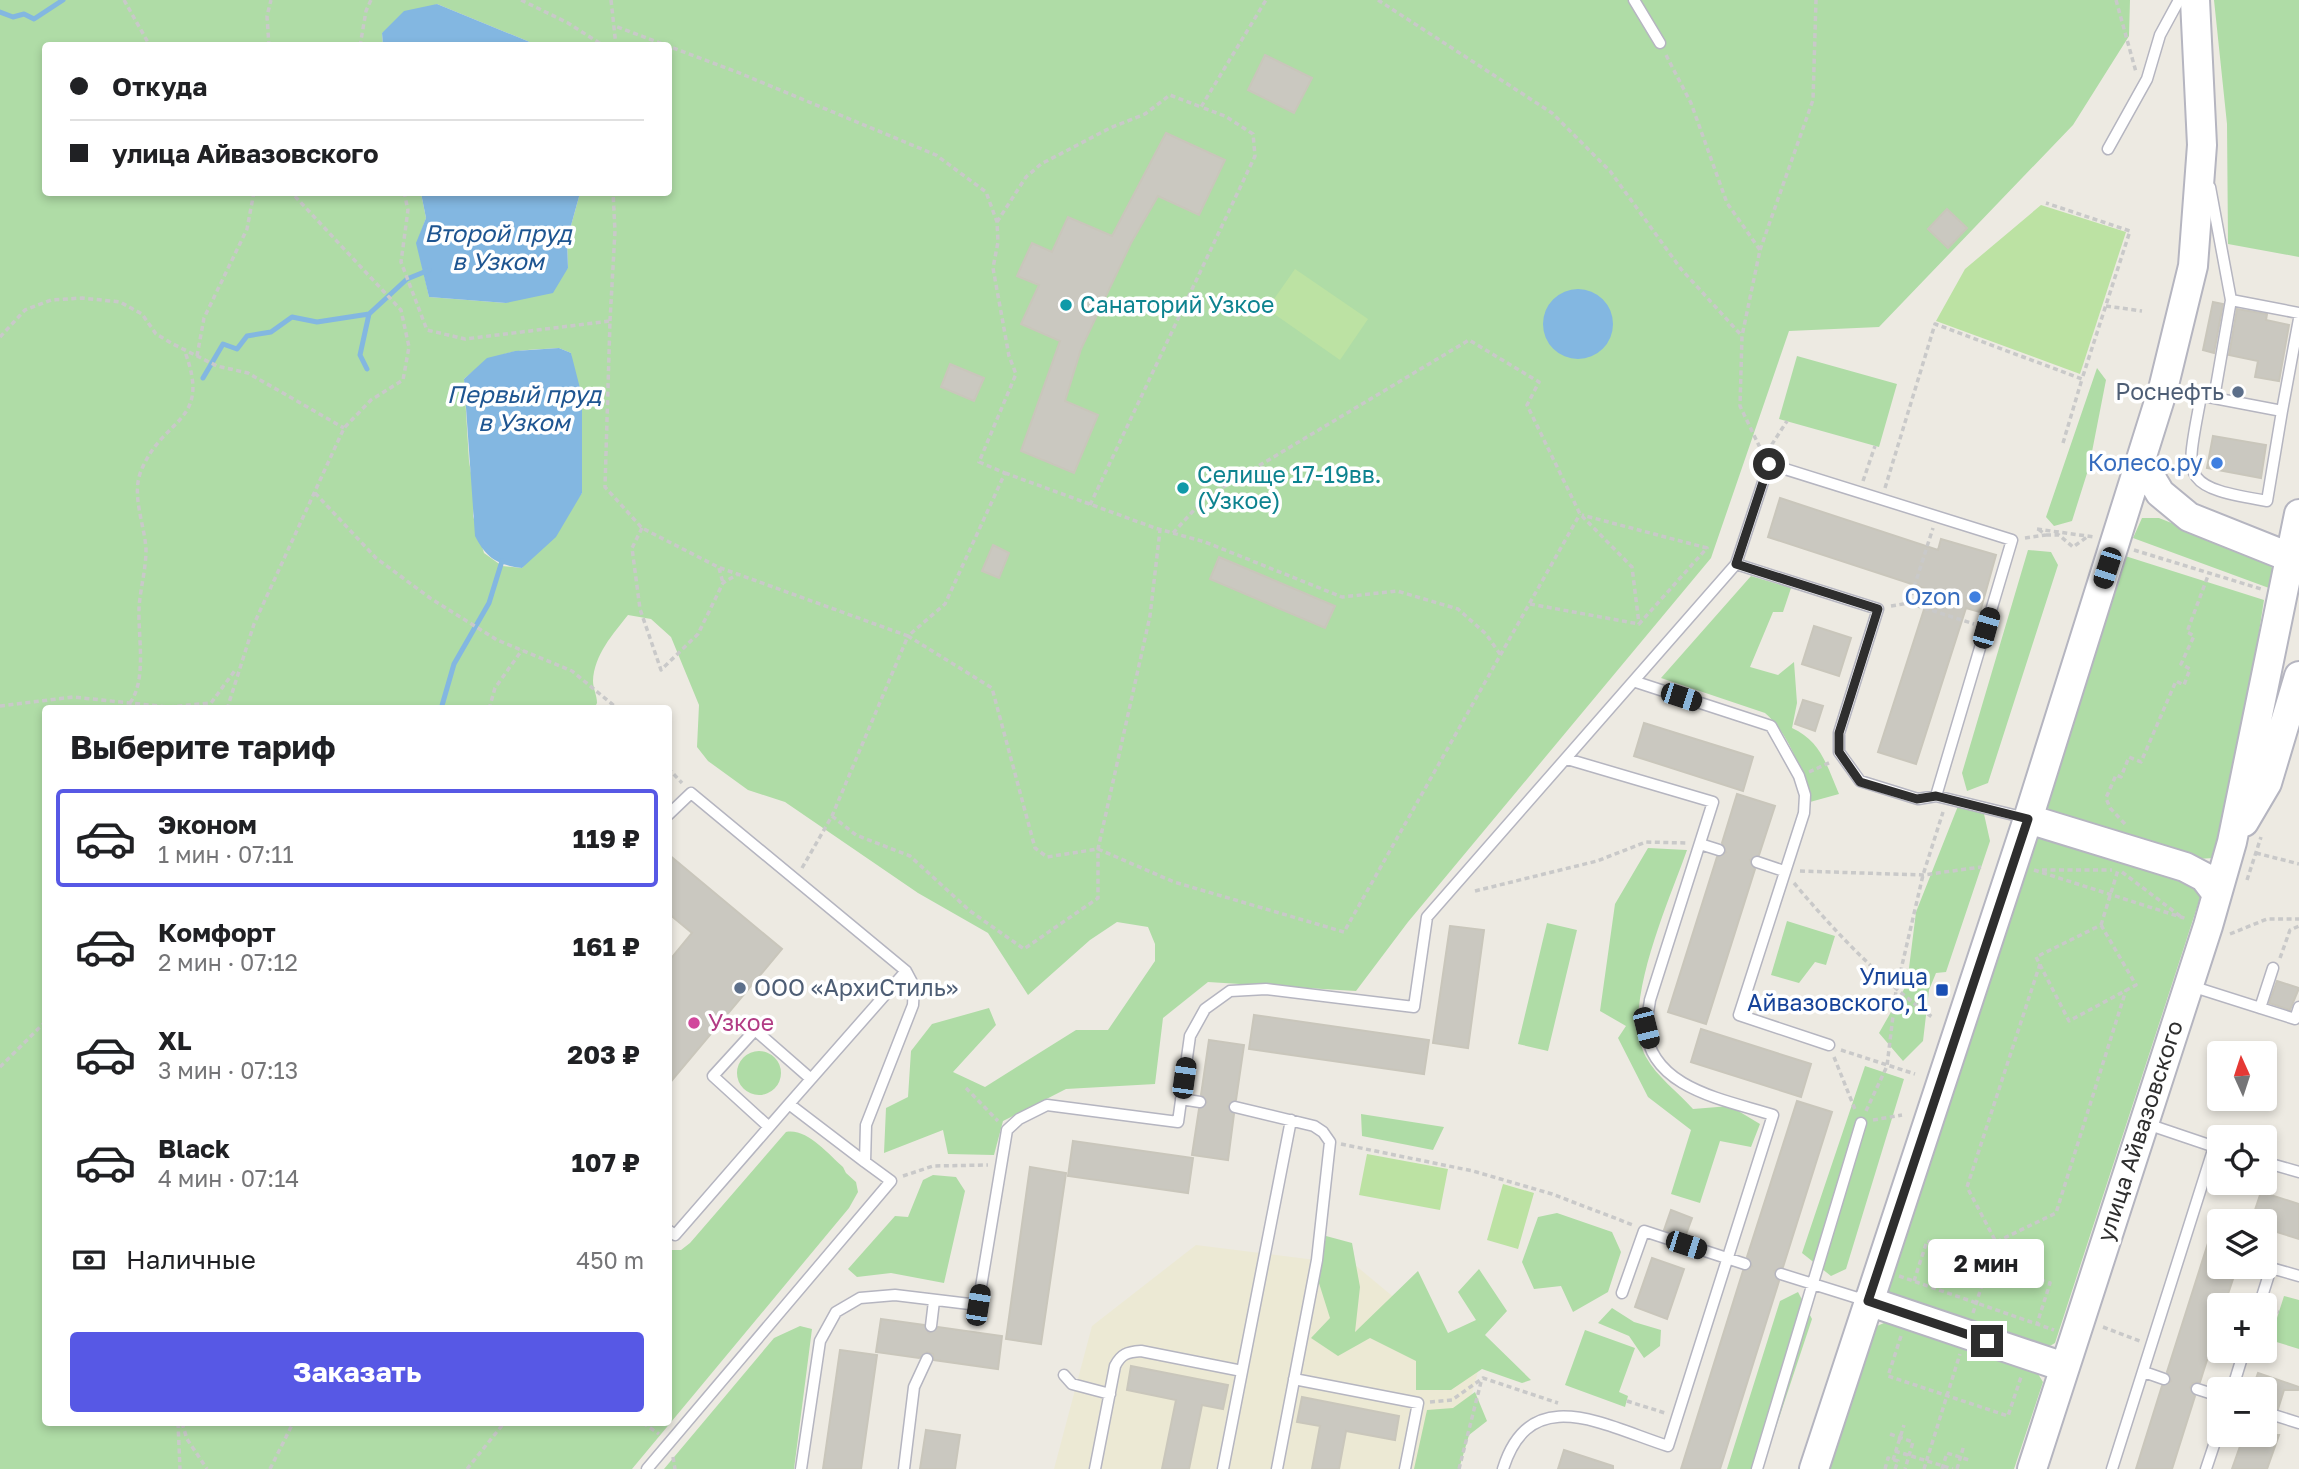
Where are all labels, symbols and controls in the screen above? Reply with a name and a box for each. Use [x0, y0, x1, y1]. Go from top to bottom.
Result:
text: Откуда [112, 71, 207, 102]
text: улица Айвазовского [112, 138, 379, 169]
water label: Второй пруд в Узком [424, 218, 573, 275]
place label: Санаторий Узкое [1080, 290, 1274, 318]
marker: Санаторий Узкое [1058, 297, 1074, 313]
place label: Роснефть [2115, 377, 2224, 405]
water label: Первый пруд в Узком [447, 379, 603, 436]
marker: Роснефть [2230, 384, 2246, 400]
route start [1753, 448, 1785, 480]
place label: Колесо.ру [2088, 448, 2203, 476]
marker: Колесо.ру [2209, 455, 2225, 471]
place label: Селище 17-19вв. (Узкое) [1197, 460, 1381, 514]
marker: Селище 17-19вв. (Узкое) [1175, 480, 1191, 496]
car [2091, 545, 2124, 591]
place label: Ozon [1905, 582, 1961, 610]
marker: Ozon [1967, 589, 1983, 605]
car [1971, 605, 2002, 651]
car [1658, 681, 1705, 713]
text: Выберите тариф [70, 728, 336, 766]
icon: car [74, 807, 137, 870]
text: Эконом [158, 809, 257, 840]
text: 119 ₽ [573, 823, 640, 854]
text: 1 мин · 07:11 [158, 840, 294, 868]
icon: car [74, 915, 137, 978]
text: Комфорт [158, 917, 276, 948]
text: 161 ₽ [573, 931, 640, 962]
text: 2 мин · 07:12 [158, 948, 298, 976]
place label: Улица Айвазовского, 1 [1747, 962, 1928, 1016]
place label: ООО «АрхиСтиль» [754, 973, 958, 1001]
marker: ООО «АрхиСтиль» [732, 980, 748, 996]
marker: Улица Айвазовского, 1 [1934, 982, 1950, 998]
car [1631, 1005, 1662, 1051]
place label: Узкое [708, 1008, 774, 1036]
marker: Узкое [686, 1015, 702, 1031]
street label: улица Айвазовского [2090, 1017, 2188, 1245]
icon: car [74, 1023, 137, 1086]
text: XL [158, 1025, 192, 1056]
text: 203 ₽ [567, 1039, 640, 1070]
north arrow [2207, 1041, 2277, 1111]
map controls [2207, 1041, 2277, 1447]
text: 3 мин · 07:13 [158, 1056, 298, 1084]
car [1171, 1056, 1198, 1100]
button: locate [2207, 1125, 2277, 1195]
icon: car [74, 1131, 137, 1194]
text: Black [158, 1133, 230, 1164]
text: 107 ₽ [571, 1147, 640, 1178]
text: 4 мин · 07:14 [158, 1164, 299, 1192]
button: layers [2207, 1209, 2277, 1279]
car [1663, 1229, 1710, 1261]
callout: 2 мин [1929, 1240, 2045, 1288]
icon: cash [70, 1241, 108, 1279]
text: Наличные [126, 1244, 256, 1275]
text: 450 m [576, 1246, 644, 1274]
text: 2 мин [1954, 1249, 2018, 1277]
car [965, 1283, 992, 1327]
button: + [2207, 1293, 2277, 1363]
route end [1971, 1325, 2003, 1357]
button: Заказать [70, 1332, 644, 1412]
button: − [2207, 1377, 2277, 1447]

